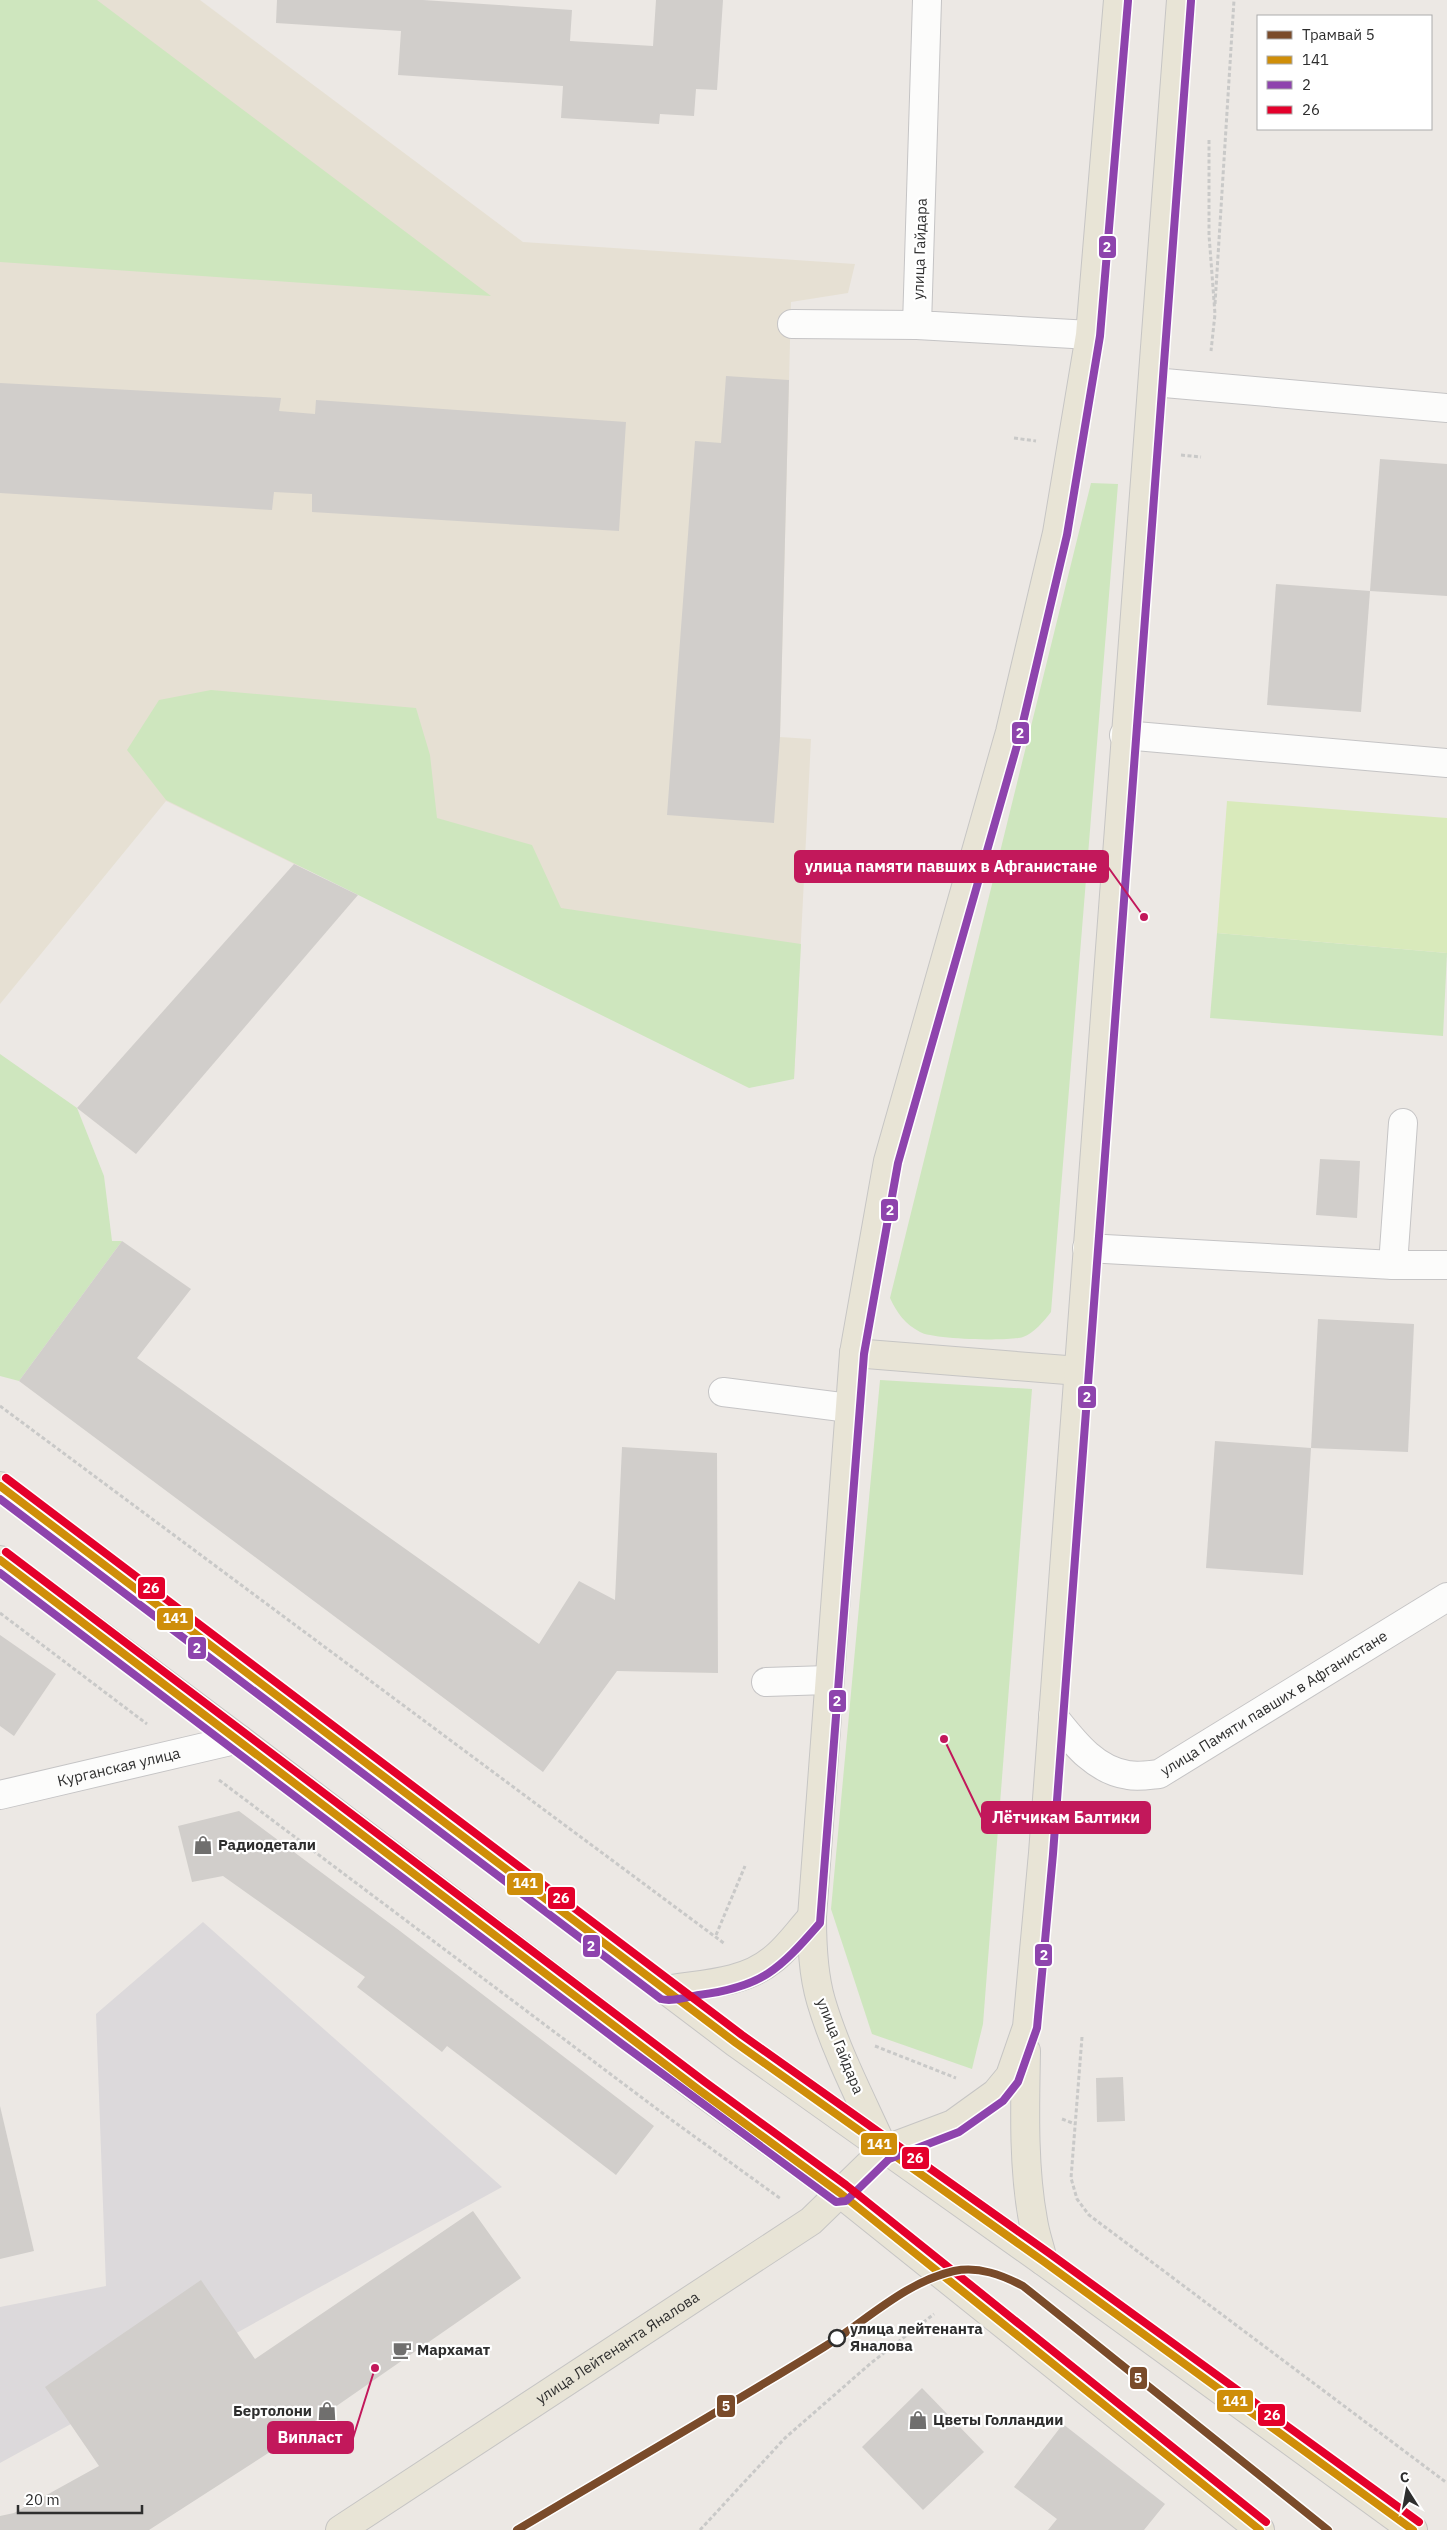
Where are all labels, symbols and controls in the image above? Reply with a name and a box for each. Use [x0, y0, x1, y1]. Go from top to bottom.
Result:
legend [1257, 15, 1432, 130]
text: Трамвай 5 [1302, 25, 1375, 44]
text: 141 [1302, 50, 1329, 69]
text: 2 [1302, 75, 1311, 94]
text: 26 [1302, 100, 1320, 119]
street label: улица Гайдара [908, 198, 931, 300]
line badge: 2 [1098, 235, 1117, 259]
text: 2 [1103, 238, 1111, 256]
line badge: 2 [1011, 721, 1030, 745]
text: 2 [1016, 724, 1024, 742]
callout: улица памяти павших в Афганистане [795, 851, 1108, 882]
text: улица памяти павших в Афганистане [805, 856, 1097, 876]
line badge: 2 [880, 1198, 899, 1222]
text: 2 [886, 1201, 894, 1219]
line badge: 2 [1077, 1385, 1097, 1409]
text: 2 [1083, 1388, 1091, 1406]
line badge: 26 [137, 1576, 166, 1600]
text: 26 [143, 1579, 159, 1597]
line badge: 141 [156, 1607, 194, 1631]
text: 141 [162, 1609, 188, 1627]
street label: улица Памяти павших в Афганистане [1157, 1626, 1391, 1780]
line badge: 2 [187, 1636, 207, 1660]
text: 2 [193, 1639, 201, 1657]
line badge: 2 [828, 1689, 847, 1713]
text: 2 [833, 1692, 841, 1710]
street label: Курганская улица [55, 1743, 182, 1790]
callout: Лётчикам Балтики [982, 1802, 1150, 1833]
text: Лётчикам Балтики [992, 1807, 1140, 1827]
shop icon: Радиодетали [192, 1834, 214, 1856]
place label: Радиодетали [218, 1835, 316, 1854]
line badge: 141 [506, 1872, 544, 1896]
text: 141 [512, 1874, 538, 1892]
line badge: 26 [547, 1886, 576, 1910]
text: 26 [553, 1889, 569, 1907]
line badge: 2 [582, 1934, 601, 1958]
text: 2 [587, 1937, 595, 1955]
line badge: 2 [1034, 1943, 1053, 1967]
text: 2 [1040, 1946, 1048, 1964]
street label: улица Гайдара [813, 1995, 868, 2097]
line badge: 141 [860, 2132, 898, 2156]
text: 141 [866, 2135, 892, 2153]
line badge: 26 [901, 2146, 930, 2170]
text: 26 [907, 2149, 923, 2167]
street label: улица Лейтенанта Яналова [532, 2287, 703, 2408]
place label: улица лейтенанта Яналова [850, 2319, 983, 2355]
marker: улица лейтенанта Яналова [828, 2329, 846, 2347]
cafe icon: Мархамат [391, 2339, 413, 2361]
place label: Мархамат [417, 2340, 491, 2359]
line badge: 5 [1129, 2366, 1148, 2390]
text: 5 [1134, 2369, 1142, 2387]
line badge: 141 [1216, 2389, 1254, 2413]
text: 141 [1222, 2392, 1248, 2410]
line badge: 5 [716, 2394, 736, 2418]
text: 5 [722, 2397, 730, 2415]
shop icon: Бертолони [316, 2400, 338, 2422]
place label: Бертолони [233, 2401, 312, 2420]
line badge: 26 [1257, 2403, 1286, 2427]
text: 26 [1264, 2406, 1280, 2424]
shop icon: Цветы Голландии [907, 2409, 929, 2431]
place label: Цветы Голландии [933, 2410, 1063, 2429]
callout: Випласт [268, 2422, 353, 2453]
text: Випласт [277, 2427, 343, 2447]
north arrow [1382, 2465, 1432, 2515]
text: С [1398, 2468, 1411, 2487]
scale bar [18, 2482, 141, 2514]
text: 20 m [25, 2490, 60, 2509]

